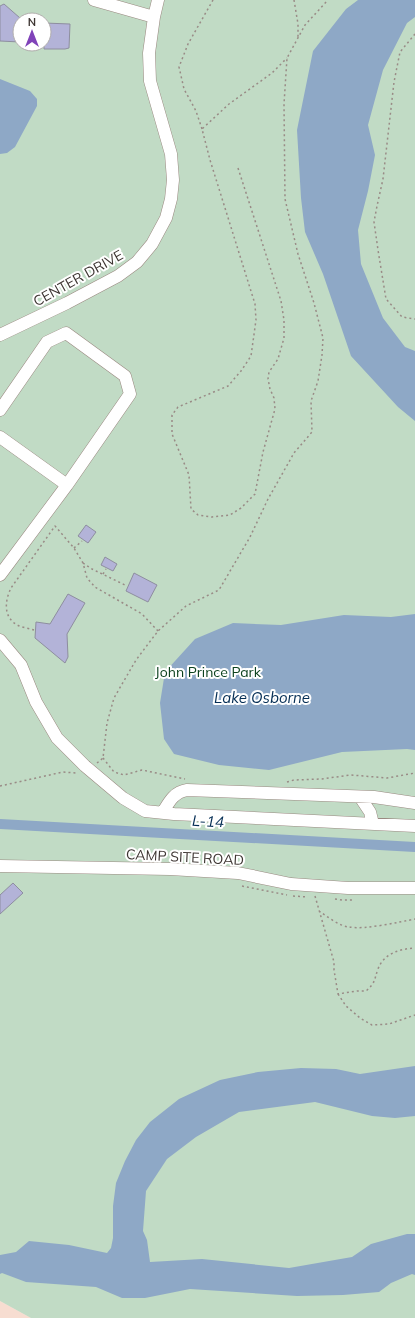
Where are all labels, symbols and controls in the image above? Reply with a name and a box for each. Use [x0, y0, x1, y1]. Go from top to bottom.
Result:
north arrow [12, 12, 52, 52]
text: N [28, 15, 36, 29]
street label: CENTER DRIVE [30, 246, 126, 310]
park label: John Prince Park [155, 663, 262, 681]
water label: Lake Osborne [214, 688, 310, 707]
water label: L-14 [192, 811, 224, 831]
street label: CAMP SITE ROAD [126, 845, 244, 869]

